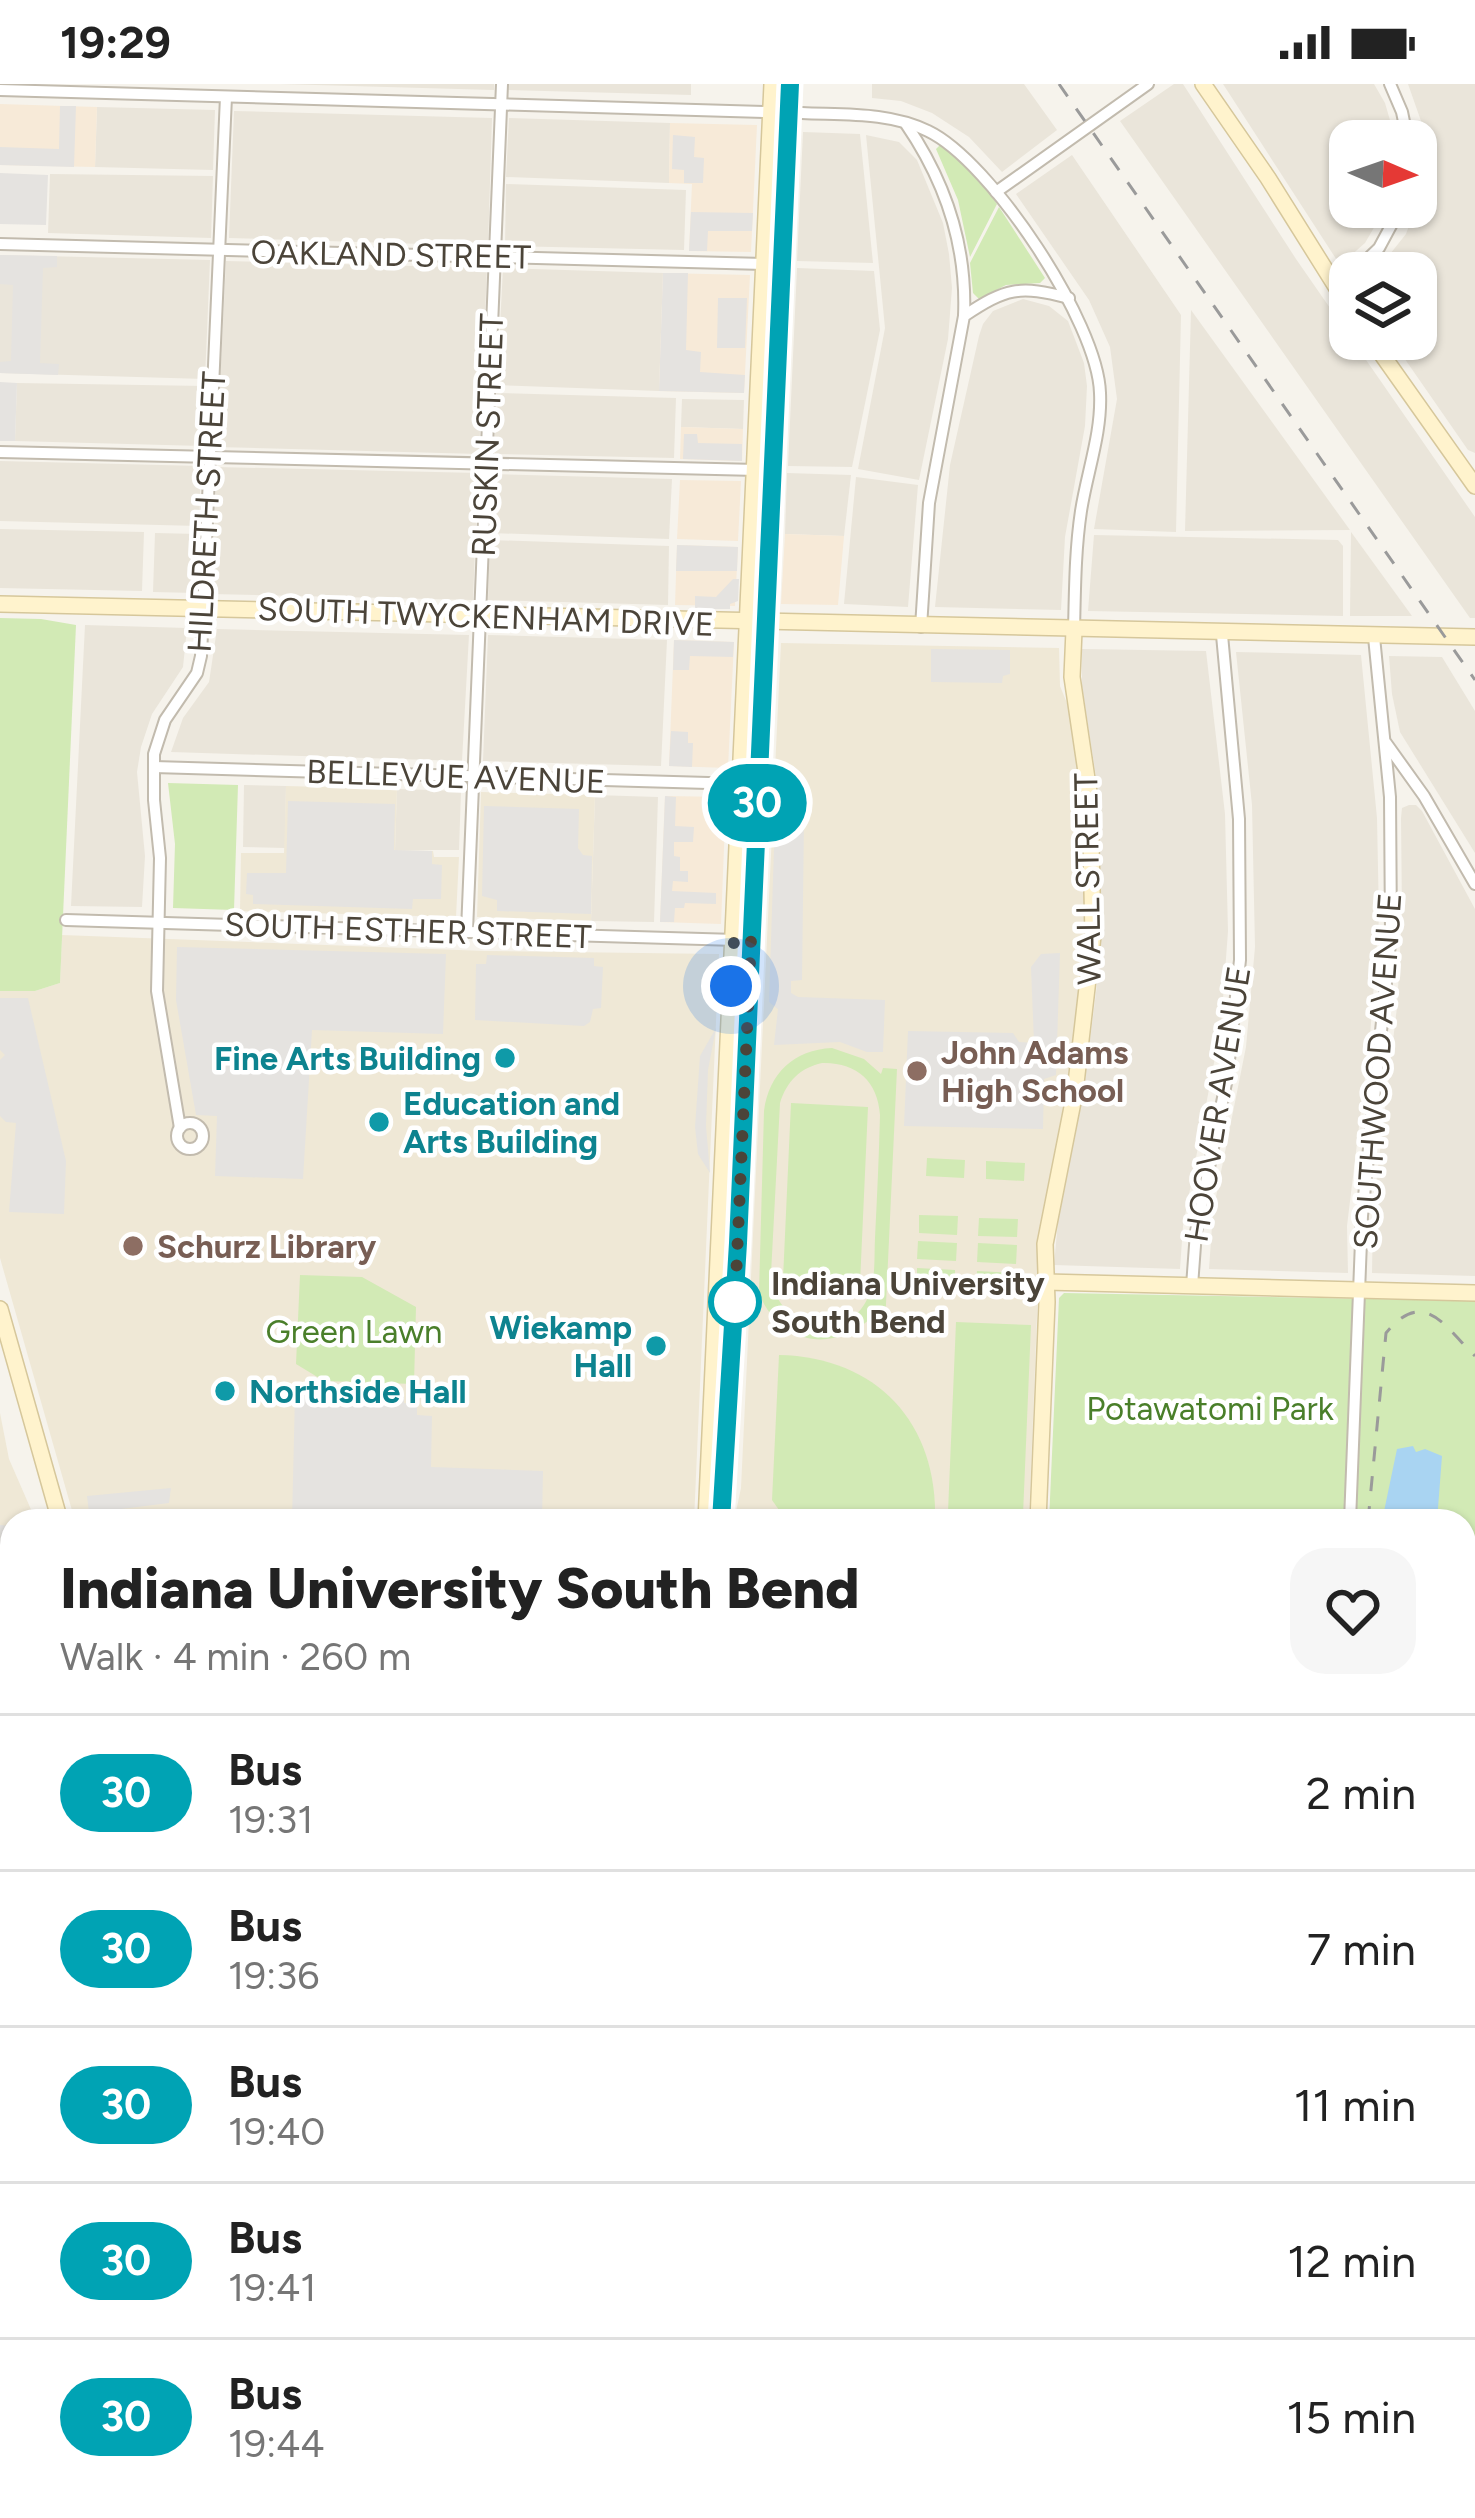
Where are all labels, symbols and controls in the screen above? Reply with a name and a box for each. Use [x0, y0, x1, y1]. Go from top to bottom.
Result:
text: 19:29 [60, 15, 171, 69]
north arrow [1329, 120, 1437, 228]
map controls [1329, 120, 1437, 360]
street label: OAKLAND STREET [250, 233, 532, 276]
button: layers [1329, 252, 1437, 360]
street label: RUSKIN STREET [464, 313, 511, 557]
street label: HILDRETH STREET [180, 371, 233, 654]
street label: SOUTH TWYCKENHAM DRIVE [257, 589, 715, 644]
street label: BELLEVUE AVENUE [306, 752, 606, 801]
line badge: 30 [703, 764, 811, 842]
street label: WALL STREET [1066, 773, 1109, 985]
text: 30 [732, 777, 782, 828]
street label: SOUTHWOOD AVENUE [1346, 891, 1409, 1251]
street label: SOUTH ESTHER STREET [224, 905, 592, 956]
your location [701, 956, 761, 1016]
street label: HOOVER AVENUE [1176, 963, 1259, 1245]
place label: John Adams High School [941, 1033, 1128, 1110]
place label: Fine Arts Building [214, 1039, 481, 1078]
marker: Fine Arts Building [492, 1045, 518, 1071]
marker: John Adams High School [904, 1058, 930, 1084]
place label: Education and Arts Building [403, 1084, 620, 1161]
marker: Education and Arts Building [366, 1109, 392, 1135]
place label: Schurz Library [157, 1227, 376, 1266]
marker: Schurz Library [120, 1233, 146, 1259]
place label: Indiana University South Bend [771, 1264, 1045, 1341]
marker: Indiana University South Bend [710, 1277, 760, 1327]
place label: Wiekamp Hall [489, 1308, 632, 1385]
park label: Green Lawn [266, 1312, 442, 1351]
marker: Wiekamp Hall [643, 1333, 669, 1359]
place label: Northside Hall [249, 1372, 467, 1411]
marker: Northside Hall [212, 1378, 238, 1404]
park label: Potawatomi Park [1086, 1389, 1334, 1428]
button: heart [1290, 1548, 1416, 1674]
text: Indiana University South Bend [60, 1554, 859, 1622]
text: Walk · 4 min · 260 m [60, 1633, 411, 1680]
text: Bus [228, 1742, 302, 1796]
text: 2 min [1306, 1766, 1416, 1820]
text: 30 [101, 1767, 151, 1818]
text: 19:31 [228, 1796, 313, 1843]
text: Bus [228, 1898, 302, 1952]
text: 7 min [1307, 1922, 1416, 1976]
text: 30 [101, 1923, 151, 1974]
text: 19:36 [228, 1952, 319, 1999]
text: Bus [228, 2054, 302, 2108]
text: 11 min [1294, 2078, 1416, 2132]
text: 30 [101, 2079, 151, 2130]
text: 19:40 [228, 2108, 325, 2155]
text: Bus [228, 2210, 302, 2264]
text: 12 min [1287, 2234, 1416, 2288]
text: 30 [101, 2235, 151, 2286]
text: 19:41 [228, 2264, 316, 2311]
text: Bus [228, 2366, 302, 2420]
text: 15 min [1287, 2390, 1416, 2444]
text: 30 [101, 2391, 151, 2442]
text: 19:44 [228, 2420, 325, 2467]

